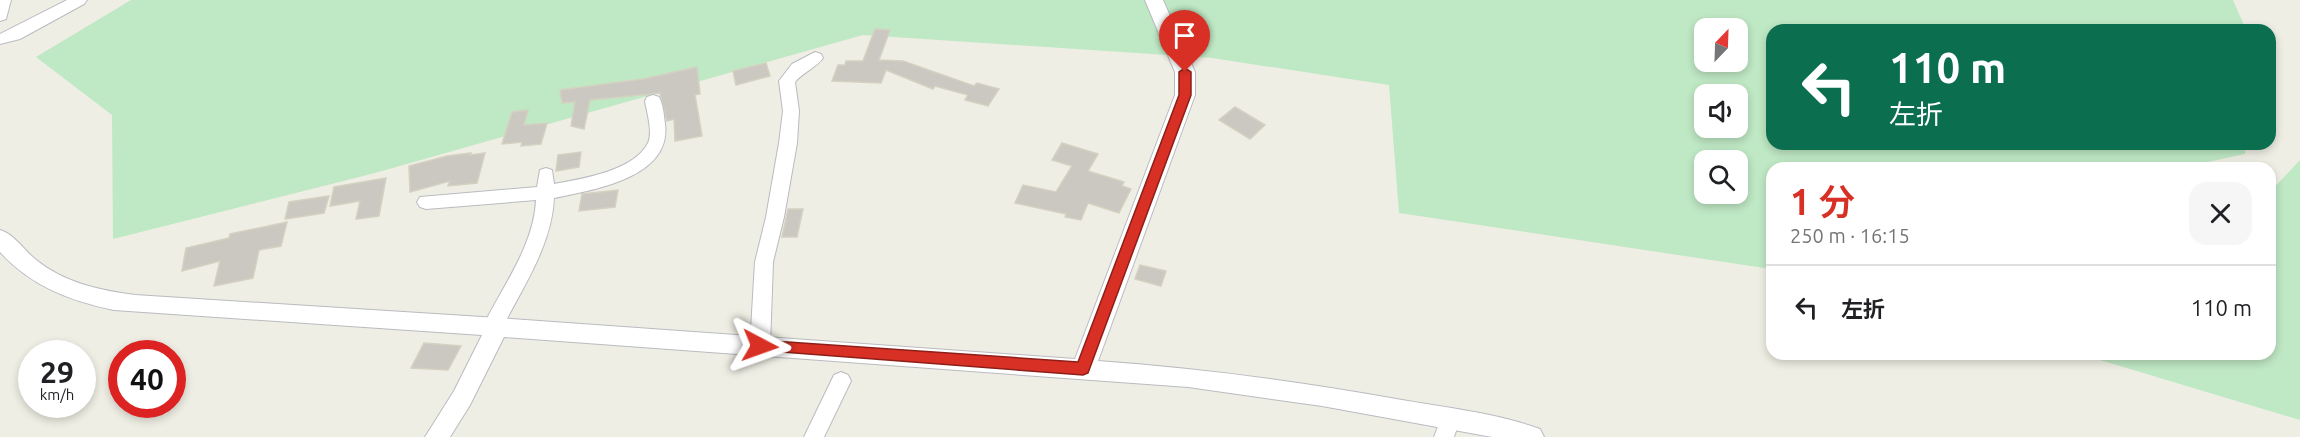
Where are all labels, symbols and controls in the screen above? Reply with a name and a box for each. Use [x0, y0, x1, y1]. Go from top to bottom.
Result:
pin [1159, 10, 1210, 72]
north arrow [1694, 18, 1748, 72]
map controls [1694, 18, 1748, 204]
icon: arrive [1168, 19, 1201, 52]
text: 110 m [1889, 44, 2006, 91]
icon: left [1790, 48, 1868, 126]
button: sound [1694, 84, 1748, 138]
text: 左折 [1889, 99, 1943, 129]
button: search [1694, 150, 1748, 204]
text: 1 分 [1790, 181, 1855, 222]
button: close [2189, 182, 2252, 245]
text: 250 m · 16:15 [1790, 224, 1910, 247]
icon: left [1790, 291, 1823, 324]
text: 110 m [2191, 295, 2252, 320]
text: 左折 [1841, 296, 1885, 321]
position arrow [728, 314, 792, 378]
speed limit sign: 40 [108, 340, 186, 418]
text: 29 [40, 355, 74, 389]
text: km/h [40, 386, 74, 403]

